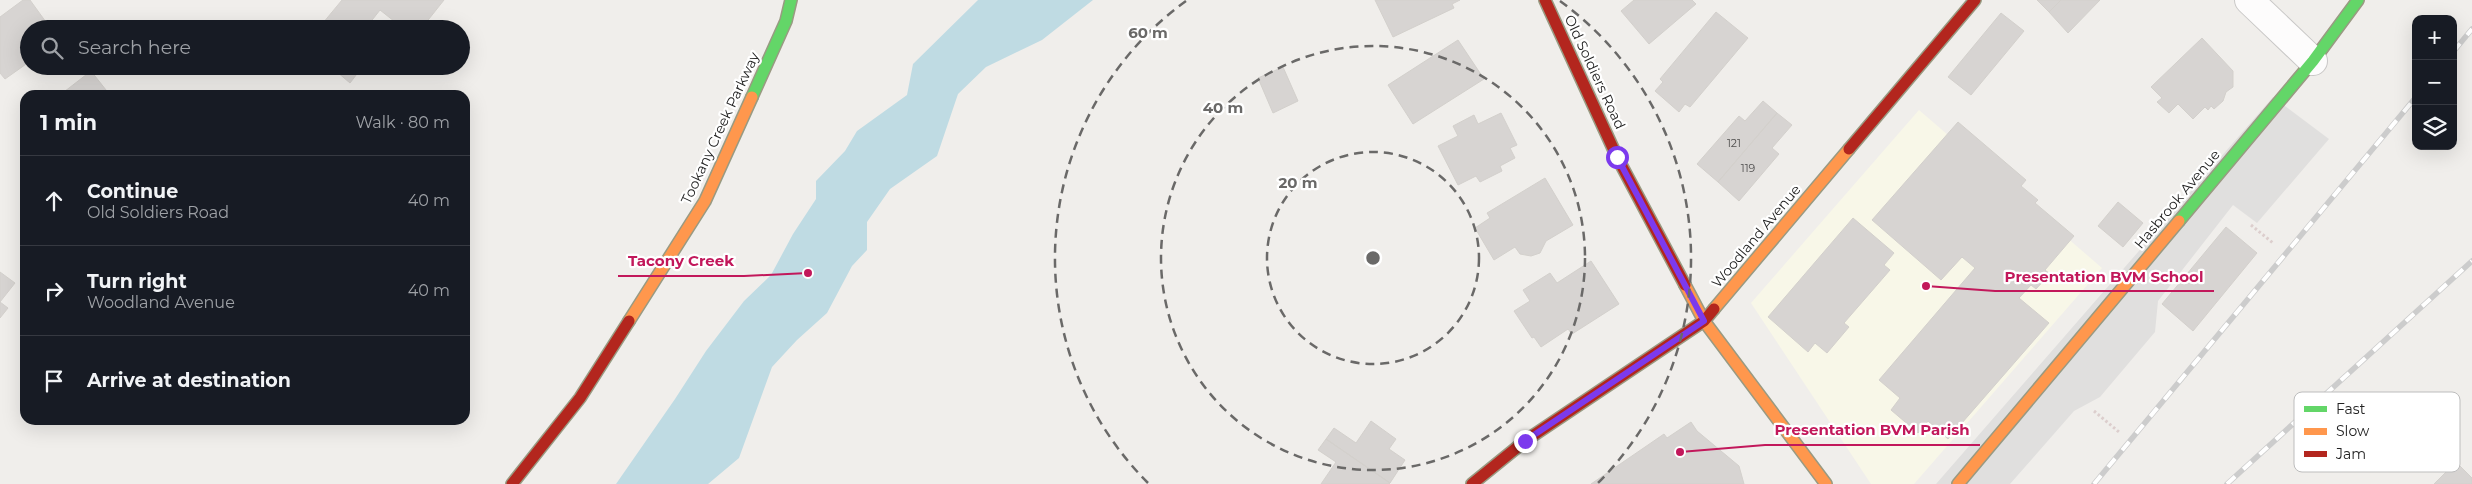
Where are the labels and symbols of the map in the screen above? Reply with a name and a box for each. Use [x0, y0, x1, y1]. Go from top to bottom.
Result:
street label: Old Soldiers Road [1561, 12, 1629, 132]
text: 60 m [1128, 23, 1168, 42]
street label: Tookany Creek Parkway [677, 49, 763, 207]
text: 40 m [1203, 98, 1243, 117]
house number: 121 [1727, 136, 1741, 150]
route start [1606, 146, 1629, 169]
street label: Hasbrook Avenue [2130, 146, 2224, 252]
house number: 119 [1741, 161, 1756, 175]
text: 20 m [1278, 173, 1318, 192]
street label: Woodland Avenue [1708, 181, 1804, 291]
callout: Tacony Creek [618, 246, 744, 276]
centre of rings [1364, 249, 1382, 267]
text: Tacony Creek [628, 251, 734, 270]
callout: Presentation BVM School [1995, 261, 2214, 291]
text: Presentation BVM School [2005, 267, 2203, 286]
legend [2294, 392, 2460, 472]
text: Fast [2336, 400, 2366, 418]
callout: Presentation BVM Parish [1765, 415, 1980, 445]
text: Presentation BVM Parish [1774, 420, 1970, 439]
text: Slow [2336, 422, 2370, 440]
route end [1514, 430, 1537, 453]
text: Jam [2335, 445, 2366, 463]

